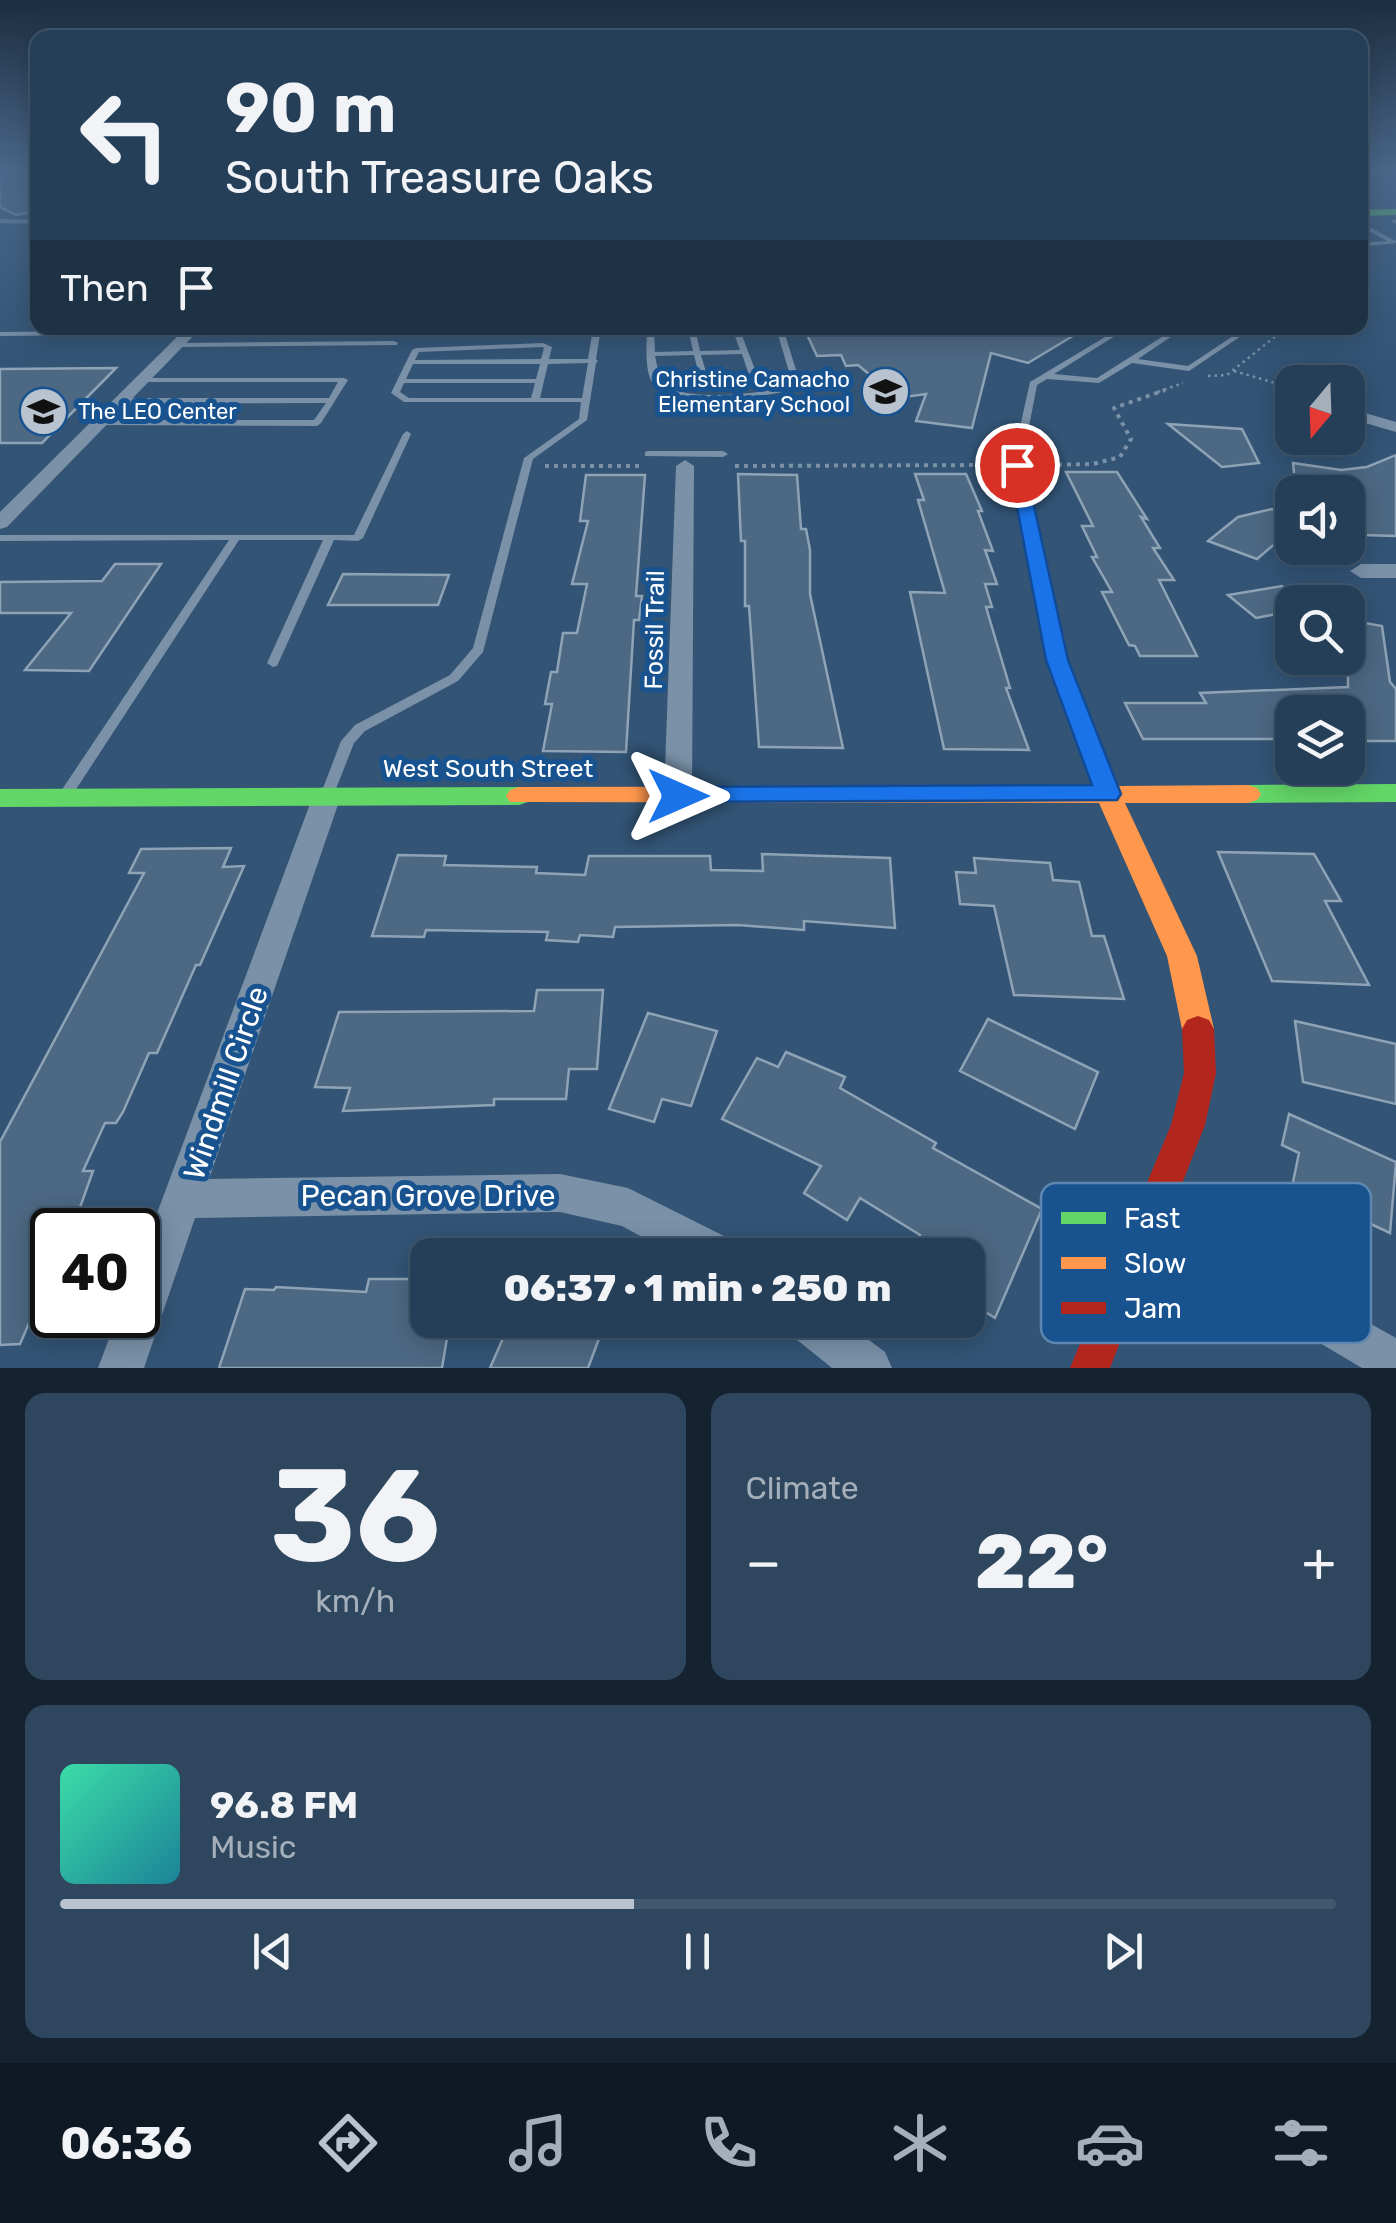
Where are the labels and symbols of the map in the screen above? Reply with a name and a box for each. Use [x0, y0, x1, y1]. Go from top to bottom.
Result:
north arrow [1275, 365, 1365, 455]
place label: Christine Camacho Elementary School [655, 366, 850, 418]
school or university icon: Christine Camacho Elementary School [859, 366, 911, 418]
school or university icon: The LEO Center [17, 385, 69, 437]
place label: The LEO Center [78, 398, 237, 425]
pin [975, 423, 1060, 508]
street label: Fossil Trail [639, 570, 670, 690]
position arrow [626, 744, 730, 848]
street label: West South Street [383, 754, 593, 783]
street label: Windmill Circle [176, 982, 276, 1184]
street label: Pecan Grove Drive [300, 1178, 556, 1214]
legend [1041, 1183, 1371, 1343]
text: Fast [1124, 1202, 1180, 1235]
speed limit sign: 40 [30, 1208, 160, 1338]
text: Slow [1124, 1247, 1186, 1280]
text: Jam [1124, 1292, 1182, 1325]

